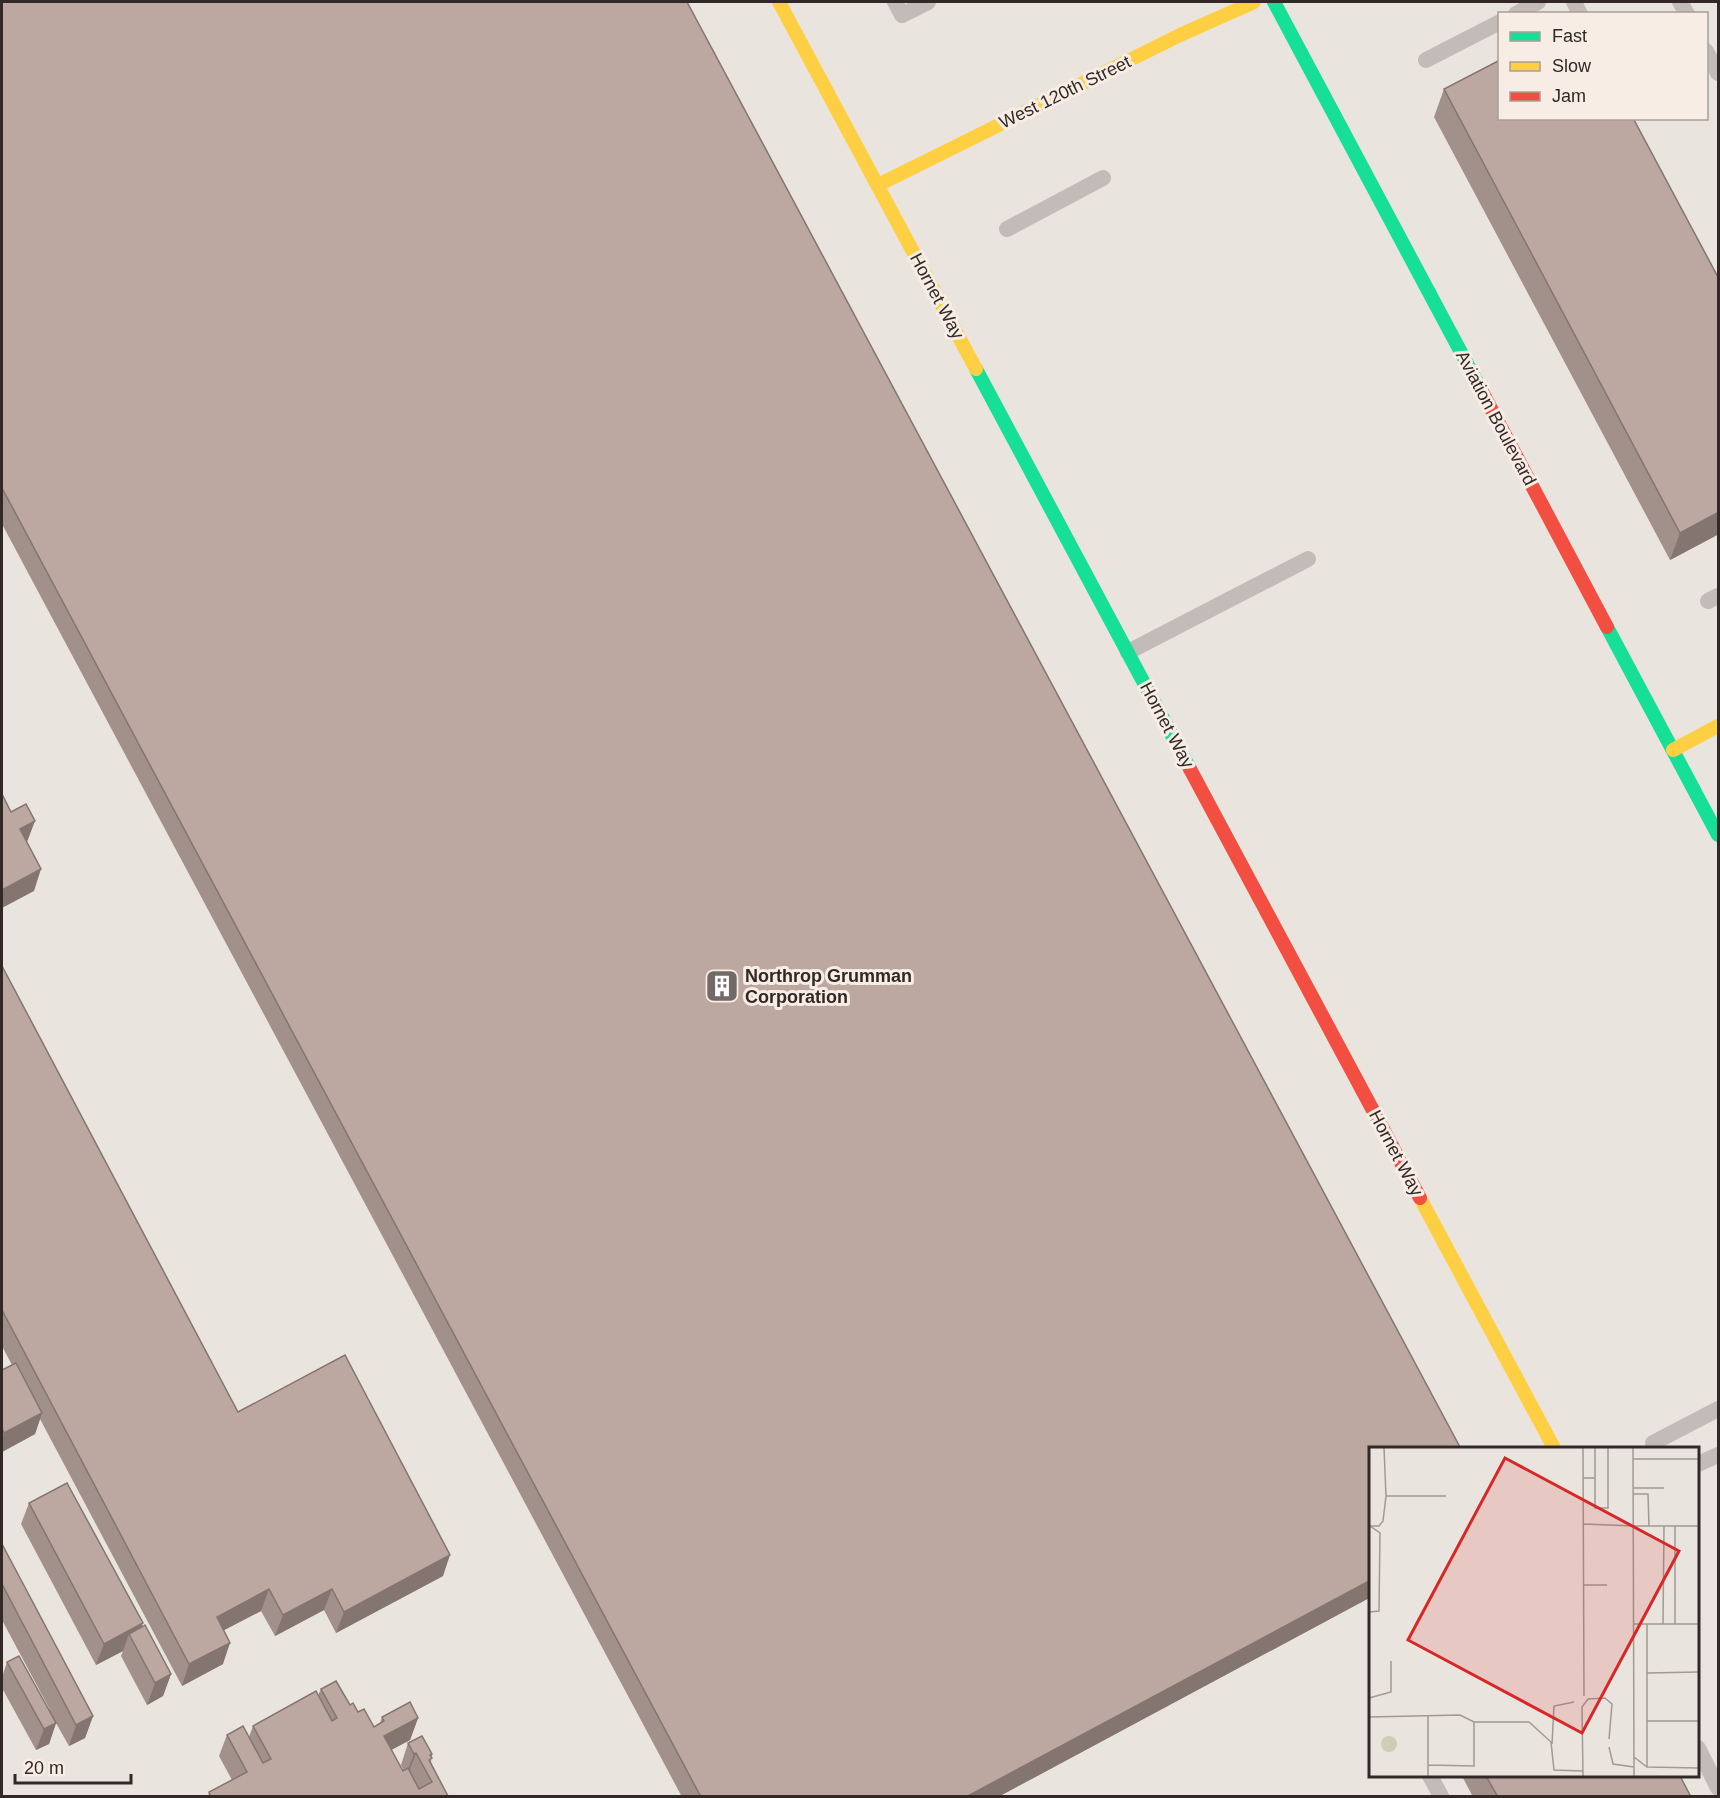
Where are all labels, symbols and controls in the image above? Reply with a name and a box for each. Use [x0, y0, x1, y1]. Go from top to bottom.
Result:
legend [1498, 12, 1708, 120]
text: Fast [1552, 26, 1587, 46]
street label: West 120th Street [996, 52, 1134, 132]
text: Slow [1552, 56, 1592, 76]
text: Jam [1552, 86, 1586, 106]
street label: Hornet Way [906, 250, 968, 342]
street label: Aviation Boulevard [1452, 347, 1540, 489]
street label: Hornet Way [1136, 679, 1198, 771]
place label: Northrop Grumman Corporation [745, 966, 912, 1007]
building icon: Northrop Grumman Corporation [704, 968, 740, 1004]
street label: Hornet Way [1365, 1107, 1427, 1199]
inset map [1369, 1447, 1699, 1777]
scale bar [15, 1747, 130, 1785]
text: 20 m [24, 1758, 64, 1778]

